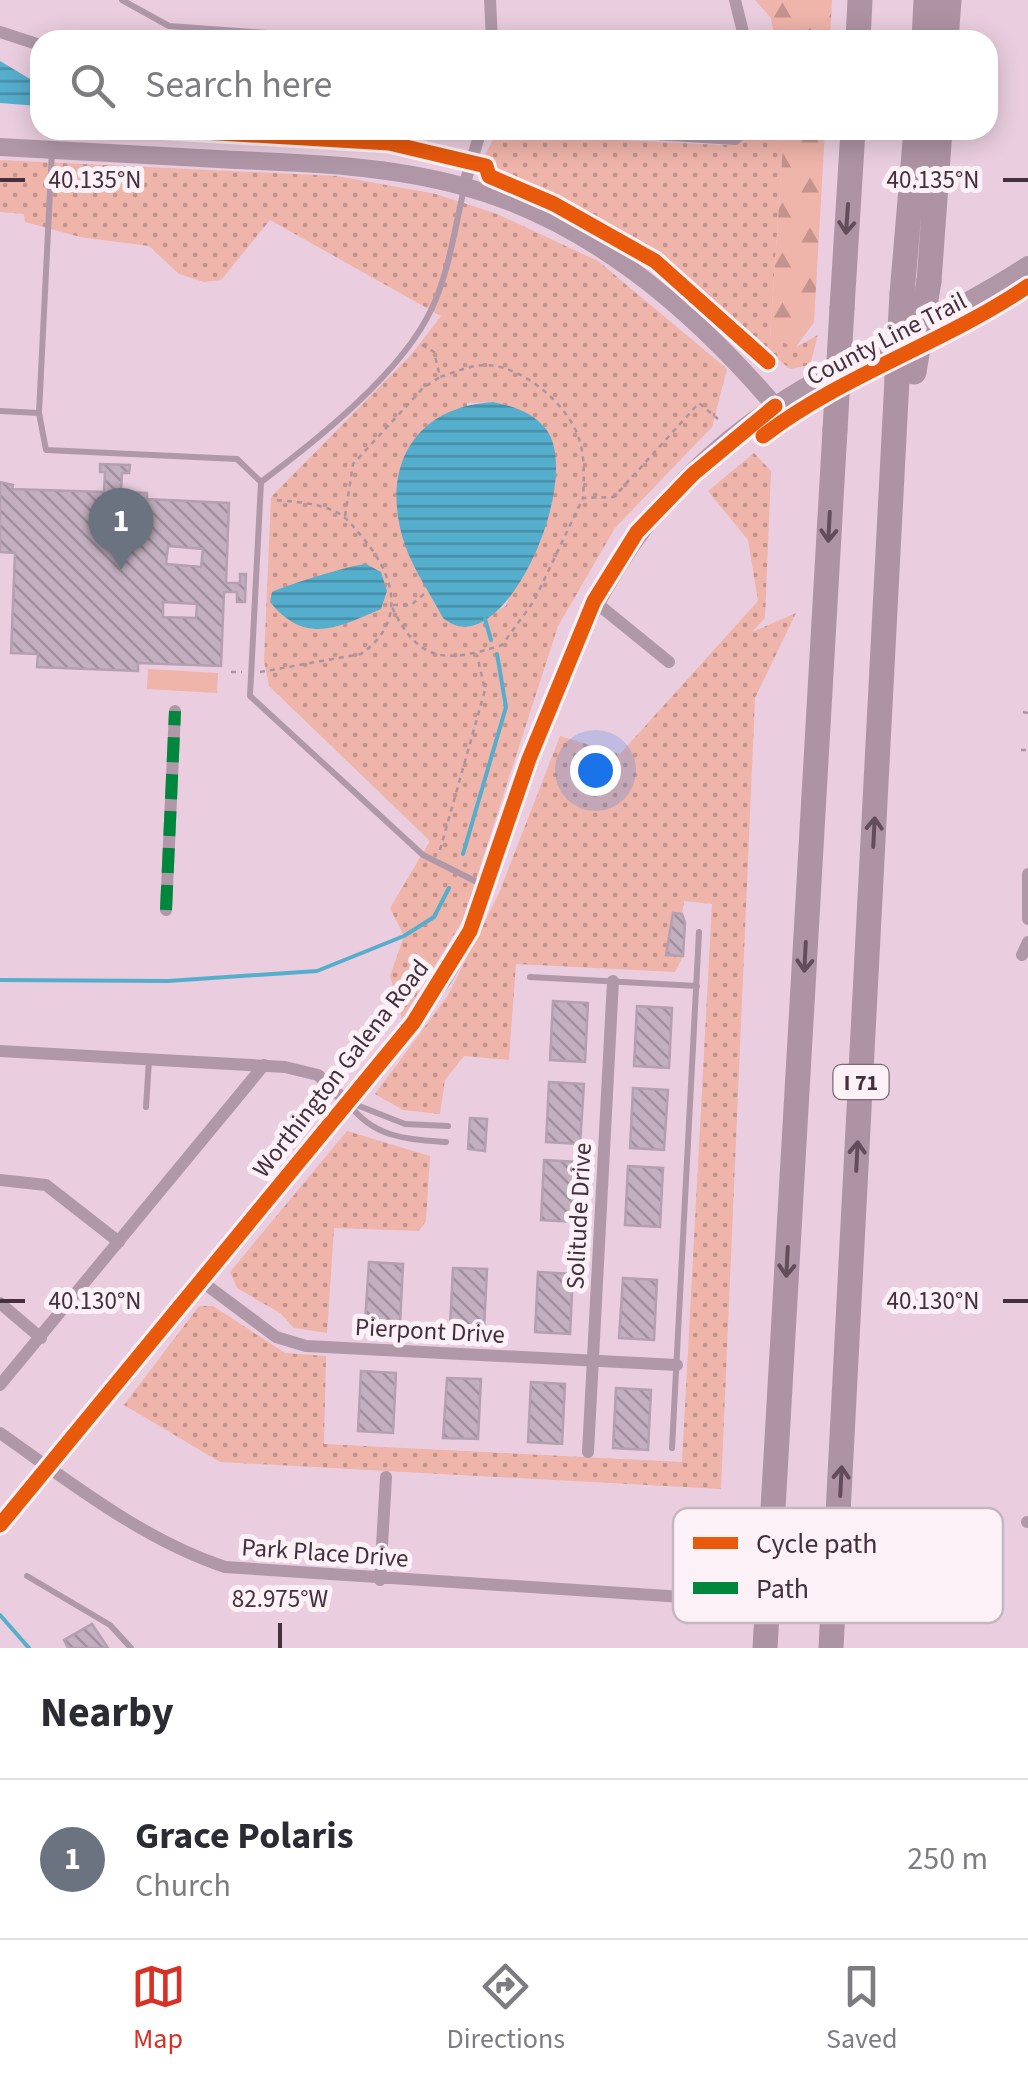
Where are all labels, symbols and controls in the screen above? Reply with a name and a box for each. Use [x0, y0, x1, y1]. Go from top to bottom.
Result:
search box [30, 30, 998, 140]
icon: search [65, 58, 120, 113]
text: Search here [145, 58, 332, 112]
text: 40.135°N [49, 162, 141, 198]
text: 40.135°N [887, 162, 979, 198]
one-way arrow [837, 202, 856, 234]
street label: County Line Trail [800, 283, 973, 395]
pin: 1 [88, 488, 154, 570]
one-way arrow [819, 511, 838, 543]
your location [570, 745, 621, 796]
one-way arrow [864, 816, 883, 848]
one-way arrow [795, 940, 814, 972]
street label: Worthington Galena Road [244, 952, 438, 1185]
road number: I 71 [834, 1065, 888, 1099]
one-way arrow [848, 1141, 867, 1173]
street label: Solitude Drive [557, 1142, 601, 1290]
one-way arrow [777, 1245, 796, 1277]
text: 40.130°N [49, 1283, 141, 1319]
text: 40.130°N [887, 1283, 979, 1319]
street label: Pierpont Drive [354, 1309, 506, 1353]
one-way arrow [832, 1465, 851, 1497]
legend [673, 1508, 1003, 1623]
text: Cycle path [756, 1524, 878, 1564]
street label: Park Place Drive [240, 1529, 410, 1577]
text: Path [756, 1569, 809, 1609]
text: 82.975°W [232, 1581, 328, 1617]
text: Nearby [40, 1683, 174, 1743]
text: Grace Polaris [135, 1809, 354, 1863]
text: 1 [64, 1836, 81, 1882]
text: 250 m [907, 1836, 988, 1882]
text: Church [135, 1863, 231, 1909]
tab: Map [131, 1959, 186, 2059]
tab: Directions [447, 1959, 565, 2059]
tab: Saved [826, 1959, 897, 2059]

